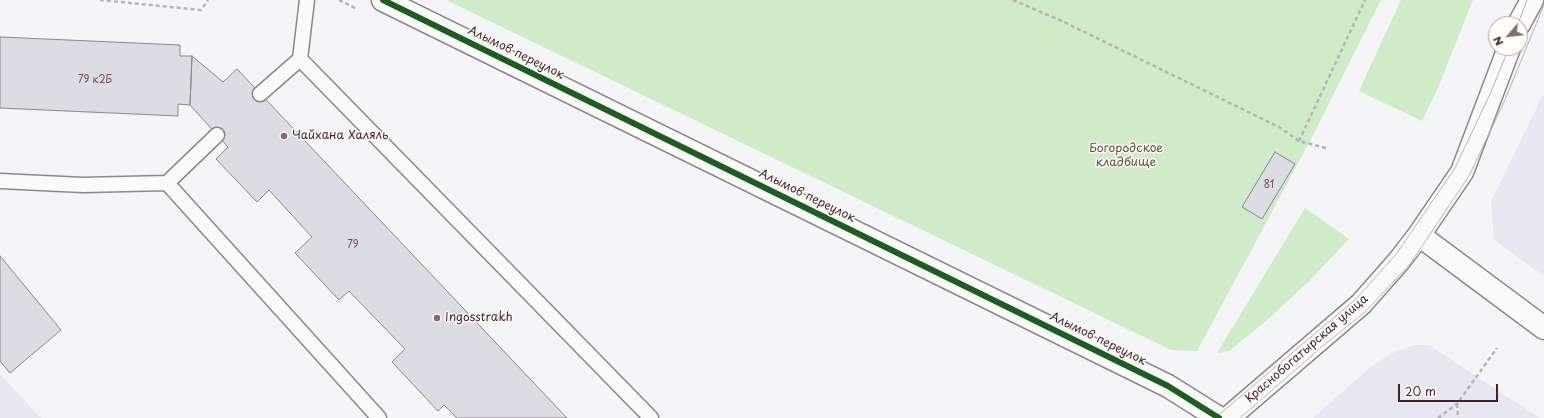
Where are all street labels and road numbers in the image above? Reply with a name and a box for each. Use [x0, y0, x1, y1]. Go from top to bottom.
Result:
street label: Алымов переулок [466, 23, 566, 83]
street label: Алымов переулок [757, 166, 857, 226]
street label: Краснобогатырская улица [1243, 292, 1371, 406]
street label: Алымов переулок [1048, 309, 1148, 369]

